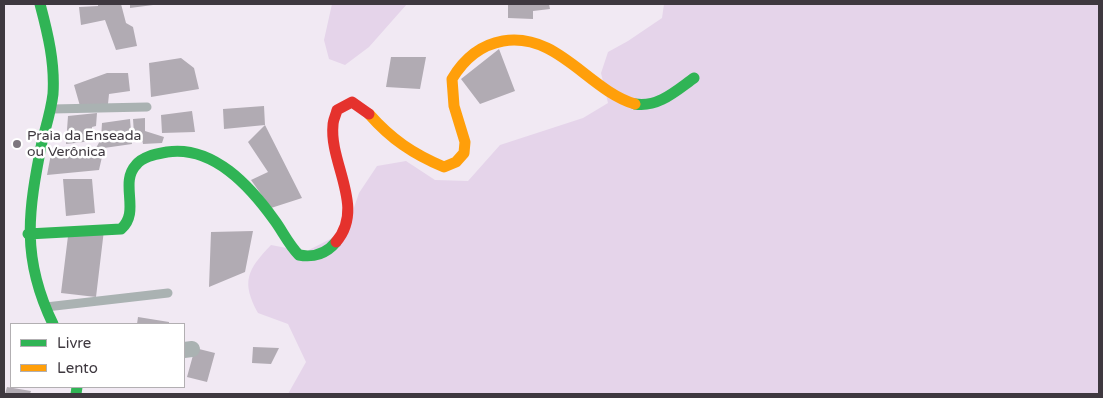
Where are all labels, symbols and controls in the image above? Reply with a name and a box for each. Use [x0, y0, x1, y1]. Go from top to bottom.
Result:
place label: Praia da Enseada ou Verônica [27, 128, 141, 160]
marker: Praia da Enseada ou Verônica [11, 138, 23, 150]
legend [10, 323, 185, 388]
text: Livre [57, 334, 91, 352]
text: Lento [57, 359, 98, 377]

